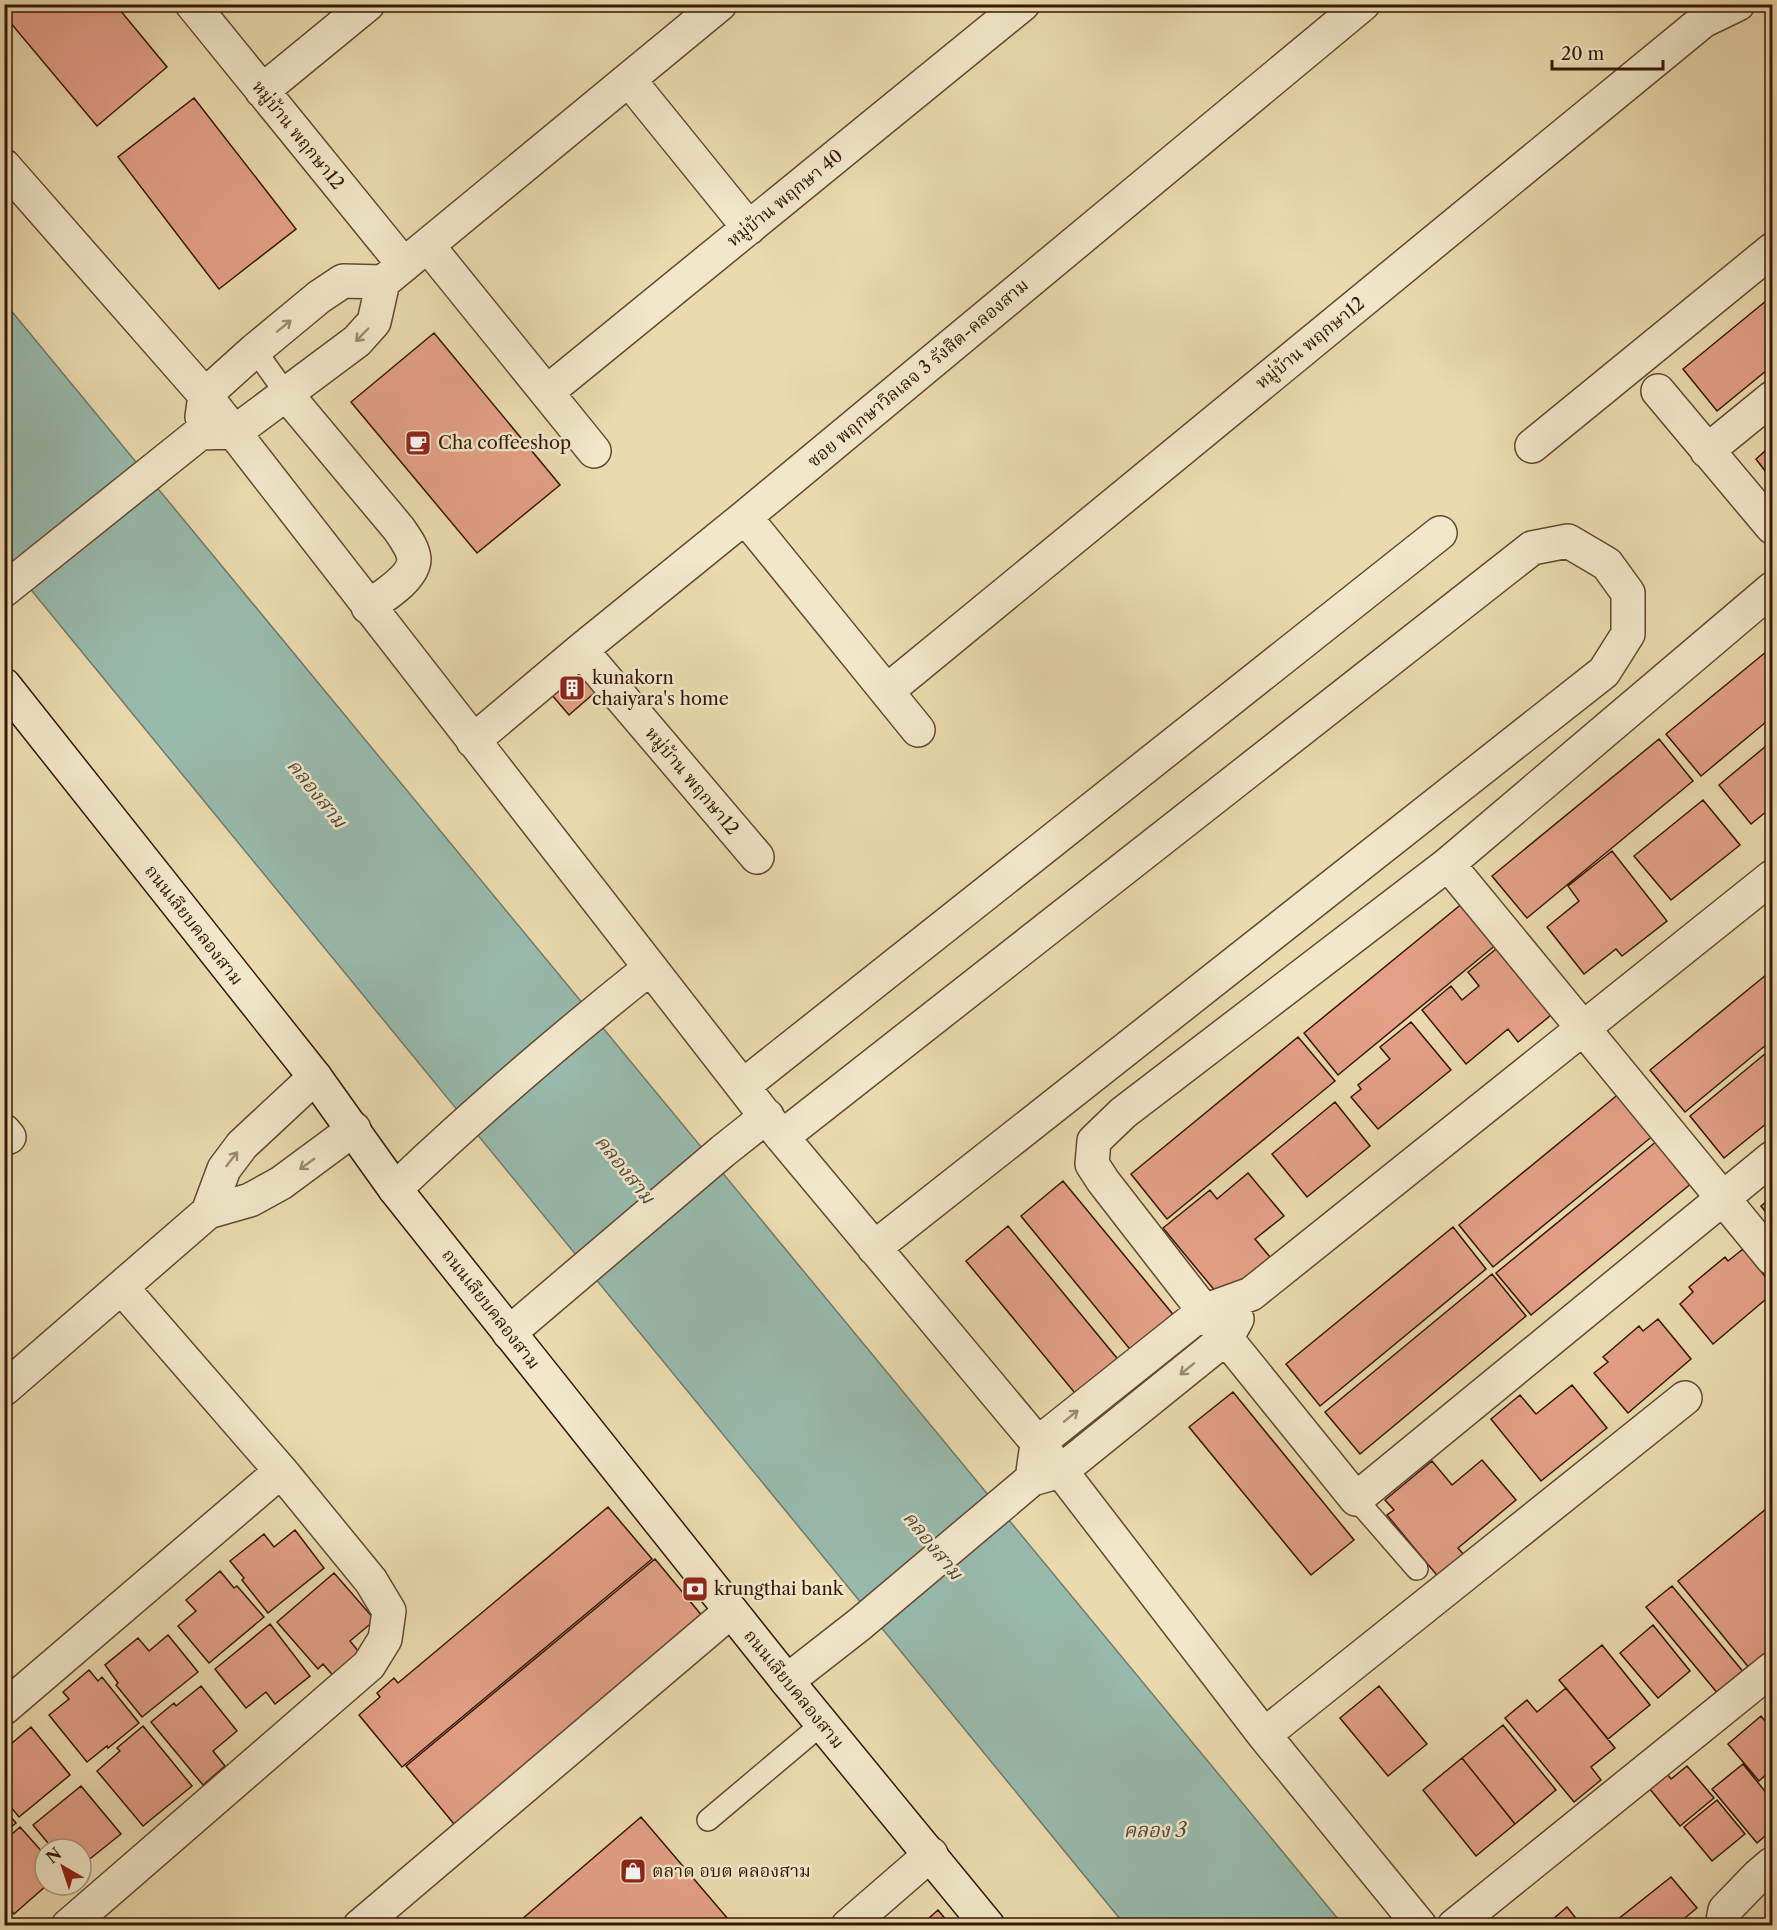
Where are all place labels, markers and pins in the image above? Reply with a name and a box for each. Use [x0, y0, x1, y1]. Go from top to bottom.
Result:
cafe icon: Cha coffeeshop [403, 428, 433, 458]
place label: Cha coffeeshop [438, 432, 571, 454]
place label: kunakorn chaiyara's home [592, 667, 729, 710]
building icon: kunakorn chaiyara's home [557, 673, 587, 703]
bank icon: krungthai bank [680, 1574, 710, 1604]
place label: krungthai bank [714, 1578, 845, 1600]
shop icon: ตลาด อบต คลองสาม [618, 1856, 648, 1886]
place label: ตลาด อบต คลองสาม [652, 1860, 811, 1882]

